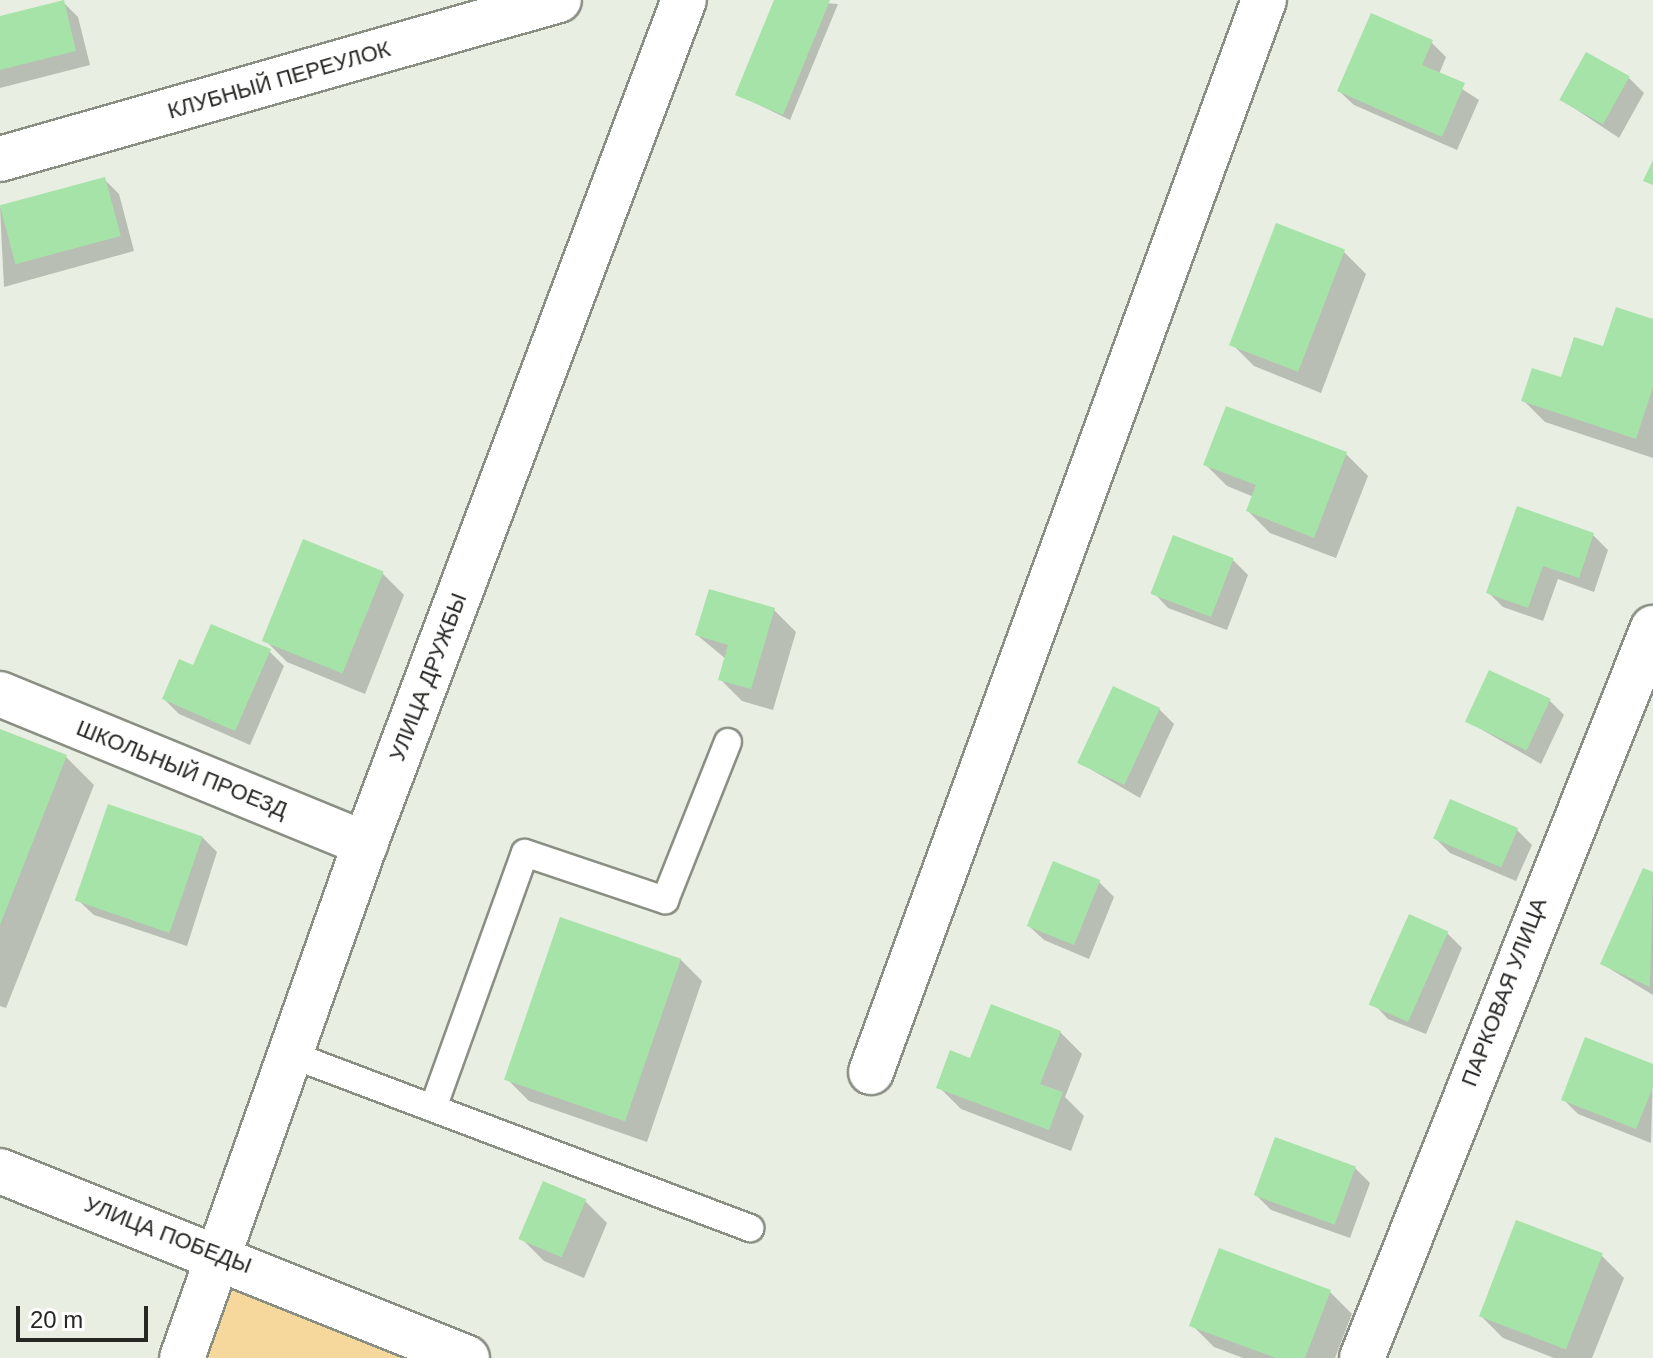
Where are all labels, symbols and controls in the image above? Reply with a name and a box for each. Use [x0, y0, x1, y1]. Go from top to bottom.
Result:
street label: КЛУБНЫЙ ПЕРЕУЛОК [165, 36, 393, 124]
street label: УЛИЦА ДРУЖБЫ [384, 589, 472, 765]
street label: ШКОЛЬНЫЙ ПРОЕЗД [73, 715, 291, 823]
street label: ПАРКОВАЯ УЛИЦА [1456, 894, 1552, 1090]
street label: УЛИЦА ПОБЕДЫ [81, 1191, 255, 1279]
scale bar [20, 1290, 152, 1340]
text: 20 m [30, 1306, 83, 1333]

